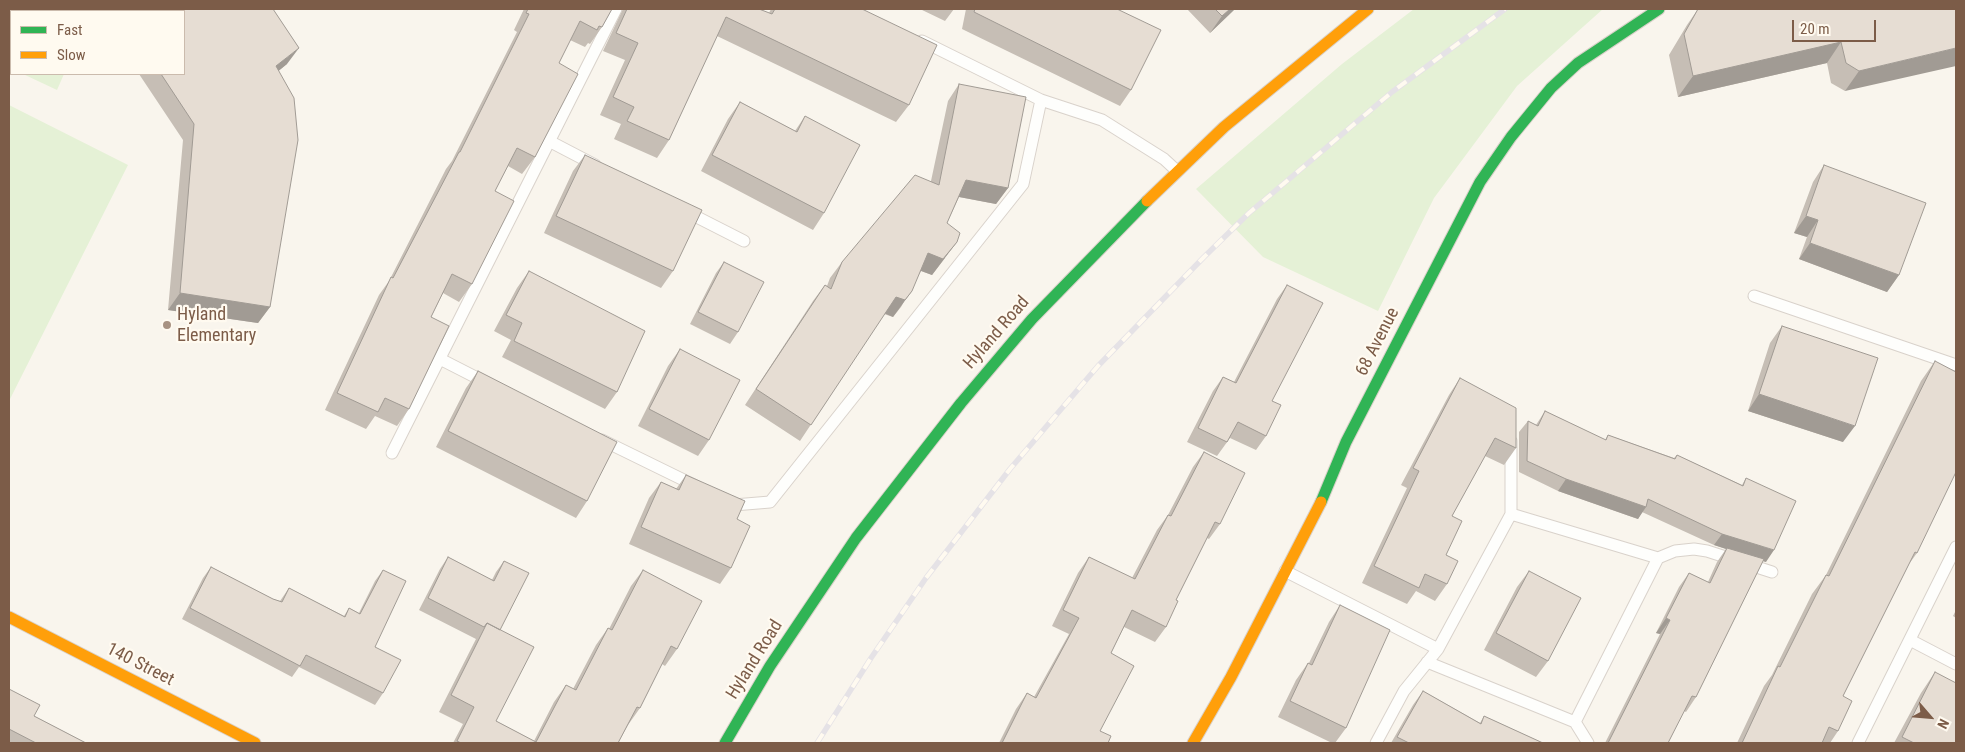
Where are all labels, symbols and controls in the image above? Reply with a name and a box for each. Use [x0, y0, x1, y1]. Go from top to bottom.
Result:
legend [10, 10, 185, 75]
scale bar [1795, 10, 1879, 42]
text: 20 m [1800, 20, 1830, 38]
text: Fast [57, 21, 82, 39]
text: Slow [57, 46, 86, 64]
street label: Hyland Road [960, 292, 1034, 374]
place label: Hyland Elementary [177, 304, 256, 346]
street label: 68 Avenue [1352, 304, 1404, 380]
marker: Hyland Elementary [161, 319, 173, 331]
street label: Hyland Road [722, 616, 788, 704]
street label: 140 Street [103, 639, 177, 691]
north arrow [1905, 692, 1955, 742]
text: N [1934, 716, 1952, 731]

